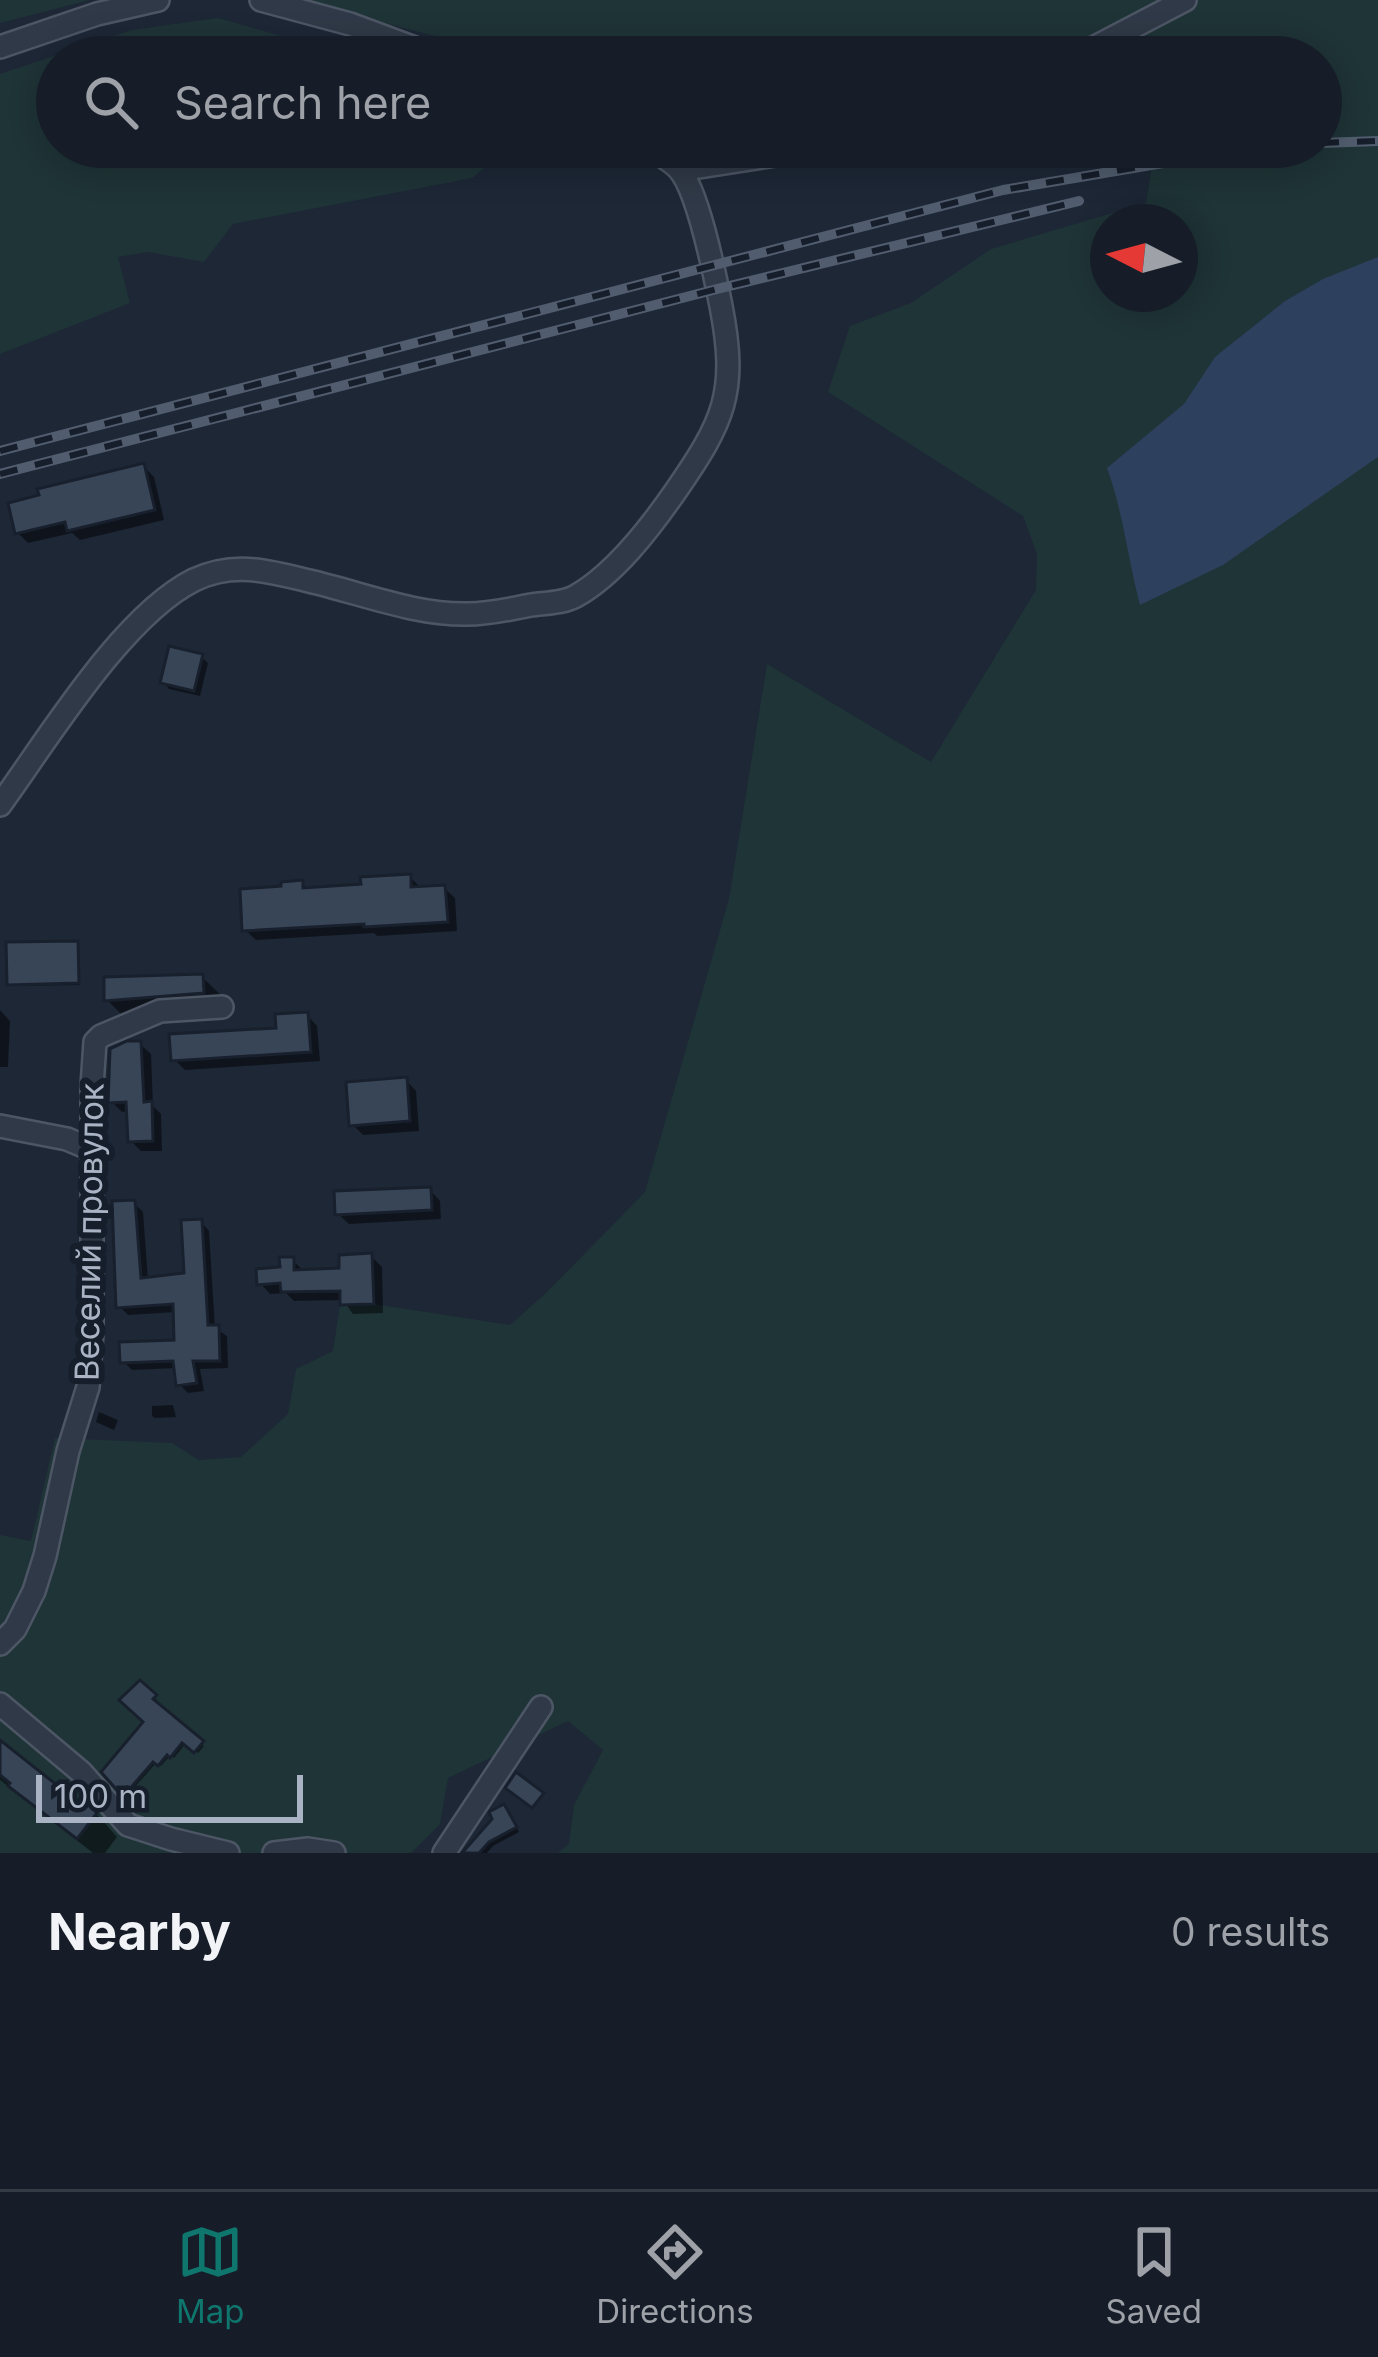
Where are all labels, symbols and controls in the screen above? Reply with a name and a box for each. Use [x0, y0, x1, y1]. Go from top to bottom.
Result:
search box [36, 36, 1342, 168]
icon: search [78, 69, 144, 135]
text: Search here [174, 75, 431, 130]
north arrow [1090, 204, 1198, 312]
street label: Веселий провулок [66, 1083, 112, 1381]
scale bar [36, 1769, 303, 1822]
text: 100 m [54, 1776, 147, 1816]
text: Nearby [48, 1901, 231, 1962]
text: 0 results [1171, 1908, 1330, 1955]
tab: Map [176, 2219, 244, 2331]
tab: Directions [596, 2219, 754, 2331]
tab: Saved [1105, 2219, 1202, 2331]

